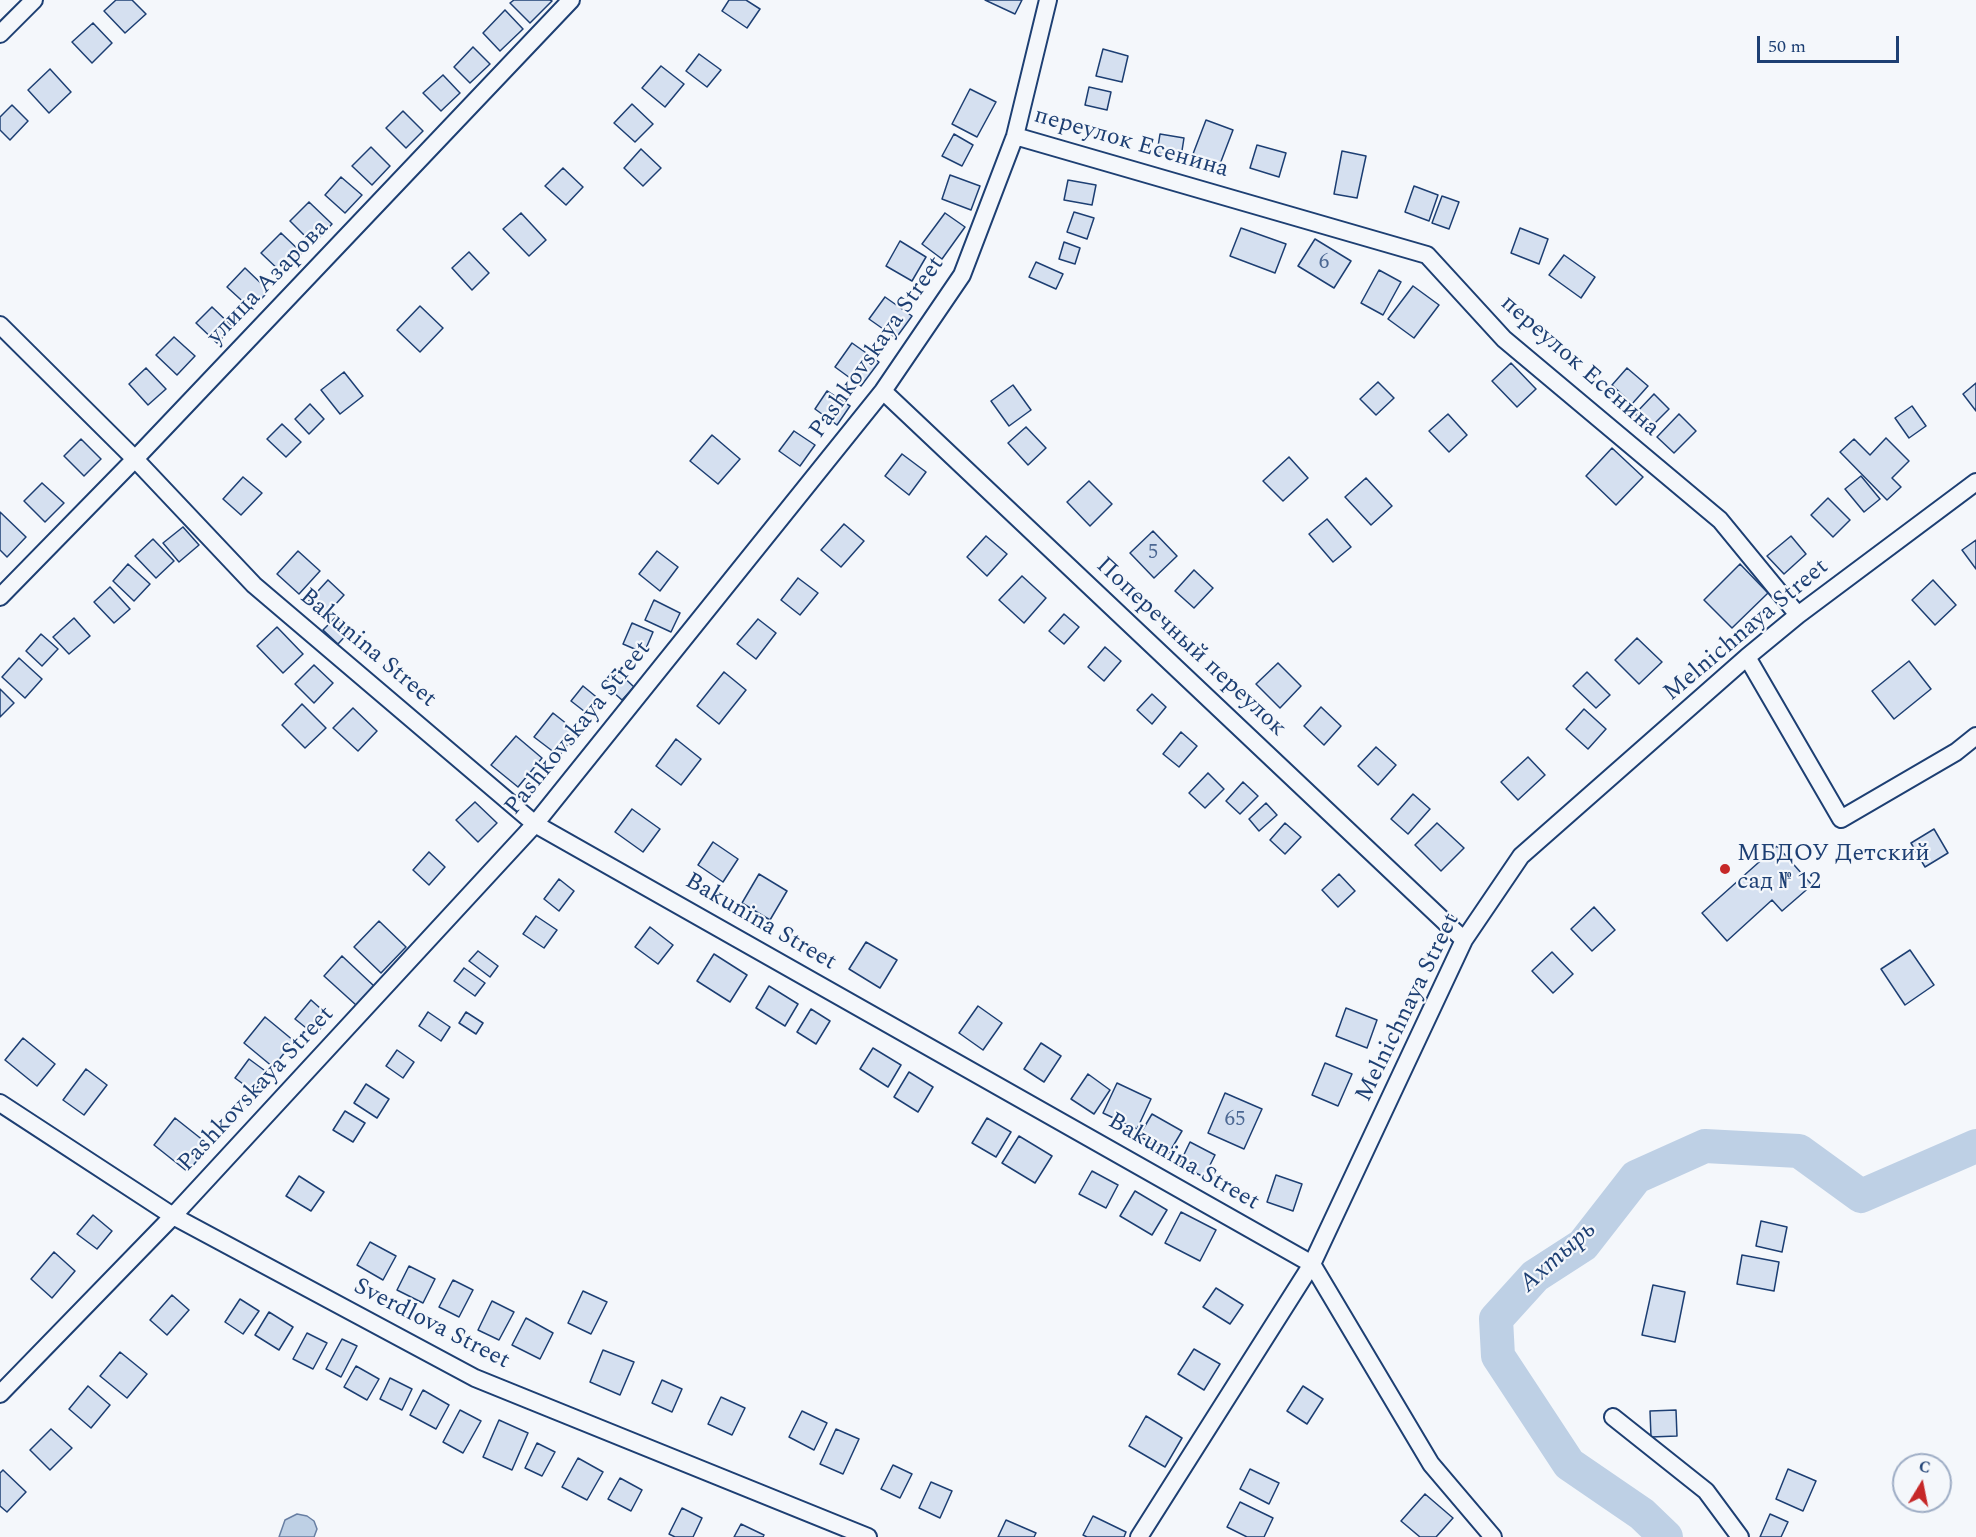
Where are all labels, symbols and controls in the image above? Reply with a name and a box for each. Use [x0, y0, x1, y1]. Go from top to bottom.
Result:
scale bar [1760, 24, 1902, 62]
text: 50 m [1768, 33, 1806, 60]
street label: переулок Есенина [1030, 102, 1232, 186]
street label: улица Азарова [202, 215, 336, 351]
street label: Pashkovskaya Street [804, 251, 952, 445]
house number: 6 [1319, 251, 1329, 277]
street label: переулок Есенина [1494, 290, 1664, 444]
house number: 5 [1148, 541, 1158, 567]
street label: Поперечный переулок [1089, 552, 1291, 744]
street label: Melnichnaya Street [1659, 554, 1835, 708]
street label: Bakunina Street [293, 583, 441, 715]
street label: Pashkovskaya Street [500, 636, 658, 822]
place label: МБДОУ Детский сад № 12 [1737, 841, 1930, 897]
marker: МБДОУ Детский сад № 12 [1718, 862, 1732, 876]
street label: Bakunina Street [679, 868, 841, 978]
street label: Melnichnaya Street [1351, 909, 1467, 1107]
street label: Pashkovskaya Street [173, 1001, 341, 1179]
street label: Bakunina Street [1102, 1108, 1264, 1218]
house number: 65 [1225, 1108, 1245, 1134]
water label: Ахтырь [1514, 1215, 1604, 1301]
street label: Sverdlova Street [348, 1273, 514, 1377]
north arrow [1892, 1453, 1952, 1513]
text: С [1917, 1454, 1932, 1480]

